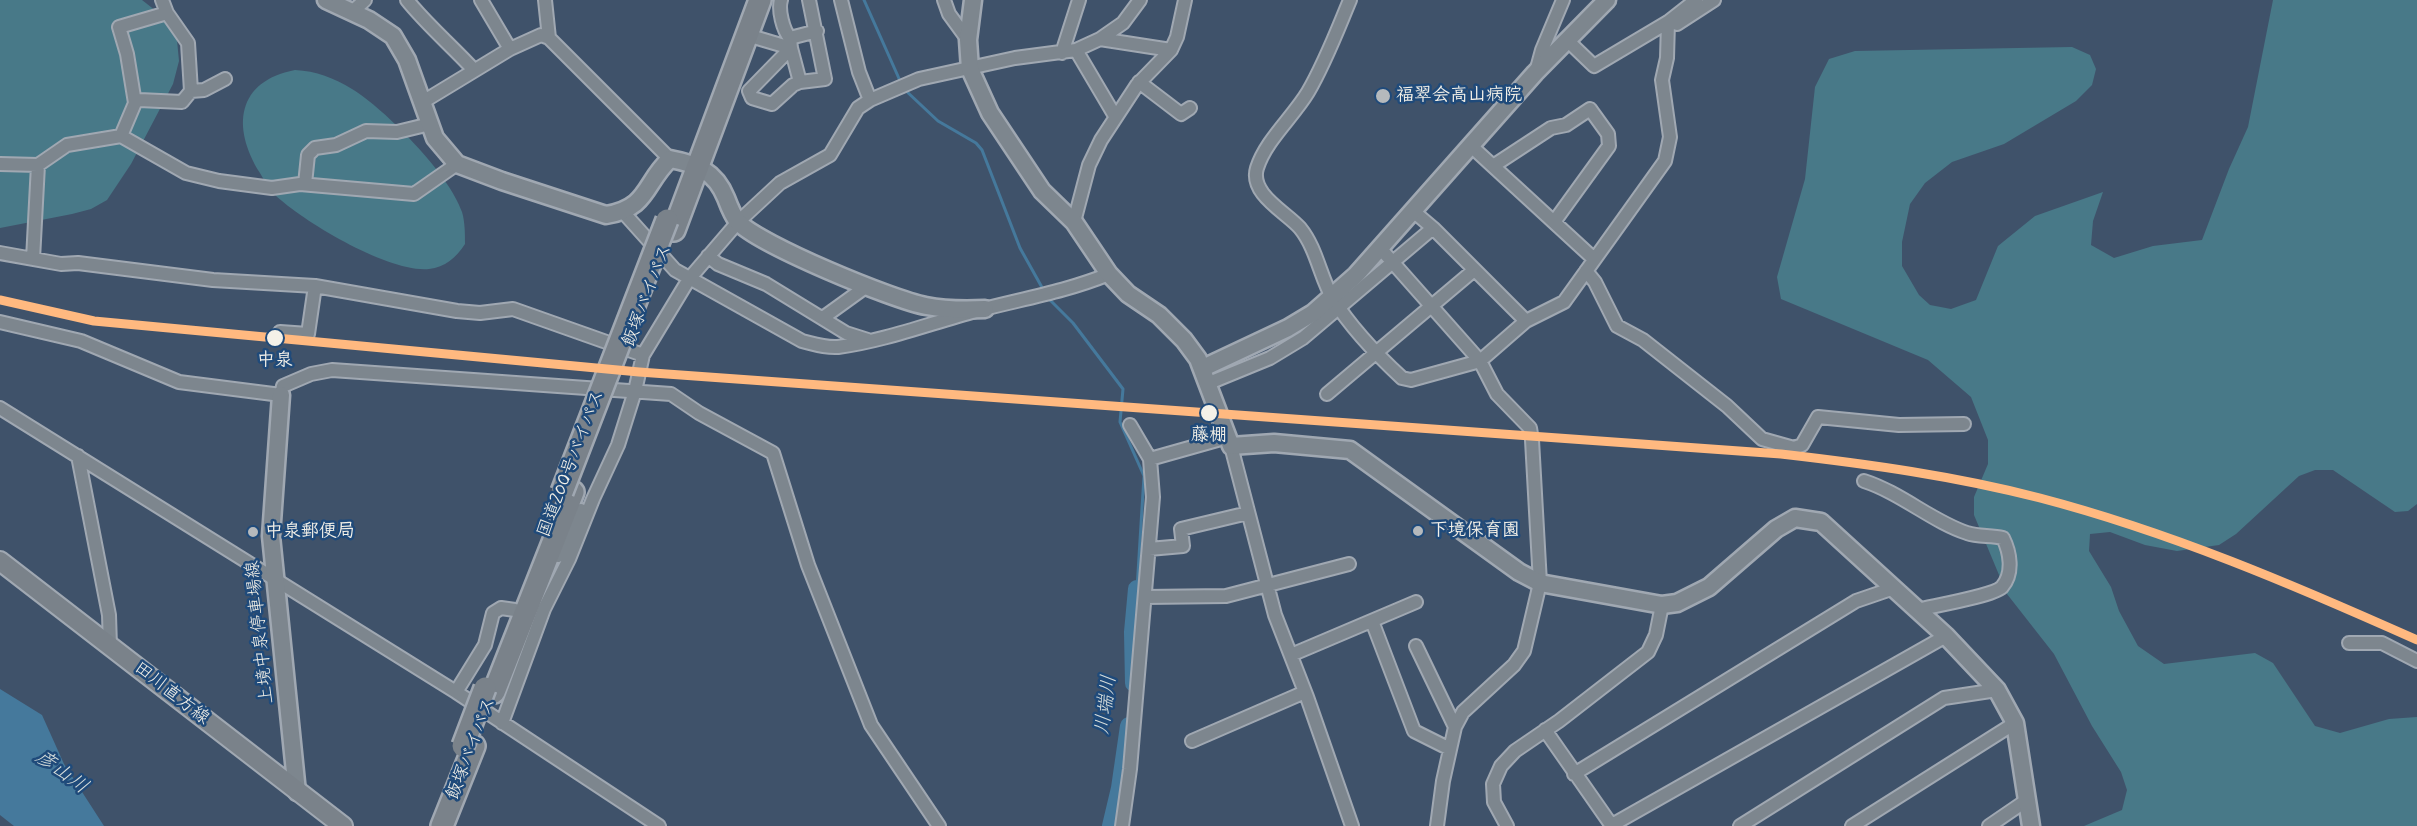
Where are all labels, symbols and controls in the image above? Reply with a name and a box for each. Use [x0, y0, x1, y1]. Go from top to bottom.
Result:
place label: 福翠会高山病院 [1396, 85, 1522, 107]
marker: 福翠会高山病院 [1374, 87, 1392, 105]
street label: 飯塚バイパス [619, 242, 677, 350]
marker: 中泉 [265, 328, 285, 348]
place label: 中泉 [257, 350, 293, 372]
street label: 国道200号バイパス [534, 387, 610, 541]
marker: 藤棚 [1199, 403, 1219, 423]
place label: 藤棚 [1191, 425, 1227, 447]
place label: 下境保育園 [1430, 520, 1520, 542]
place label: 中泉郵便局 [265, 521, 355, 543]
marker: 下境保育園 [1411, 524, 1425, 538]
marker: 中泉郵便局 [246, 525, 260, 539]
street label: 上境中泉停車場線 [243, 559, 279, 705]
street label: 田川直方線 [129, 658, 213, 730]
water label: 川端川 [1091, 674, 1123, 736]
street label: 飯塚バイパス [443, 695, 501, 803]
water label: 彦山川 [30, 746, 92, 800]

